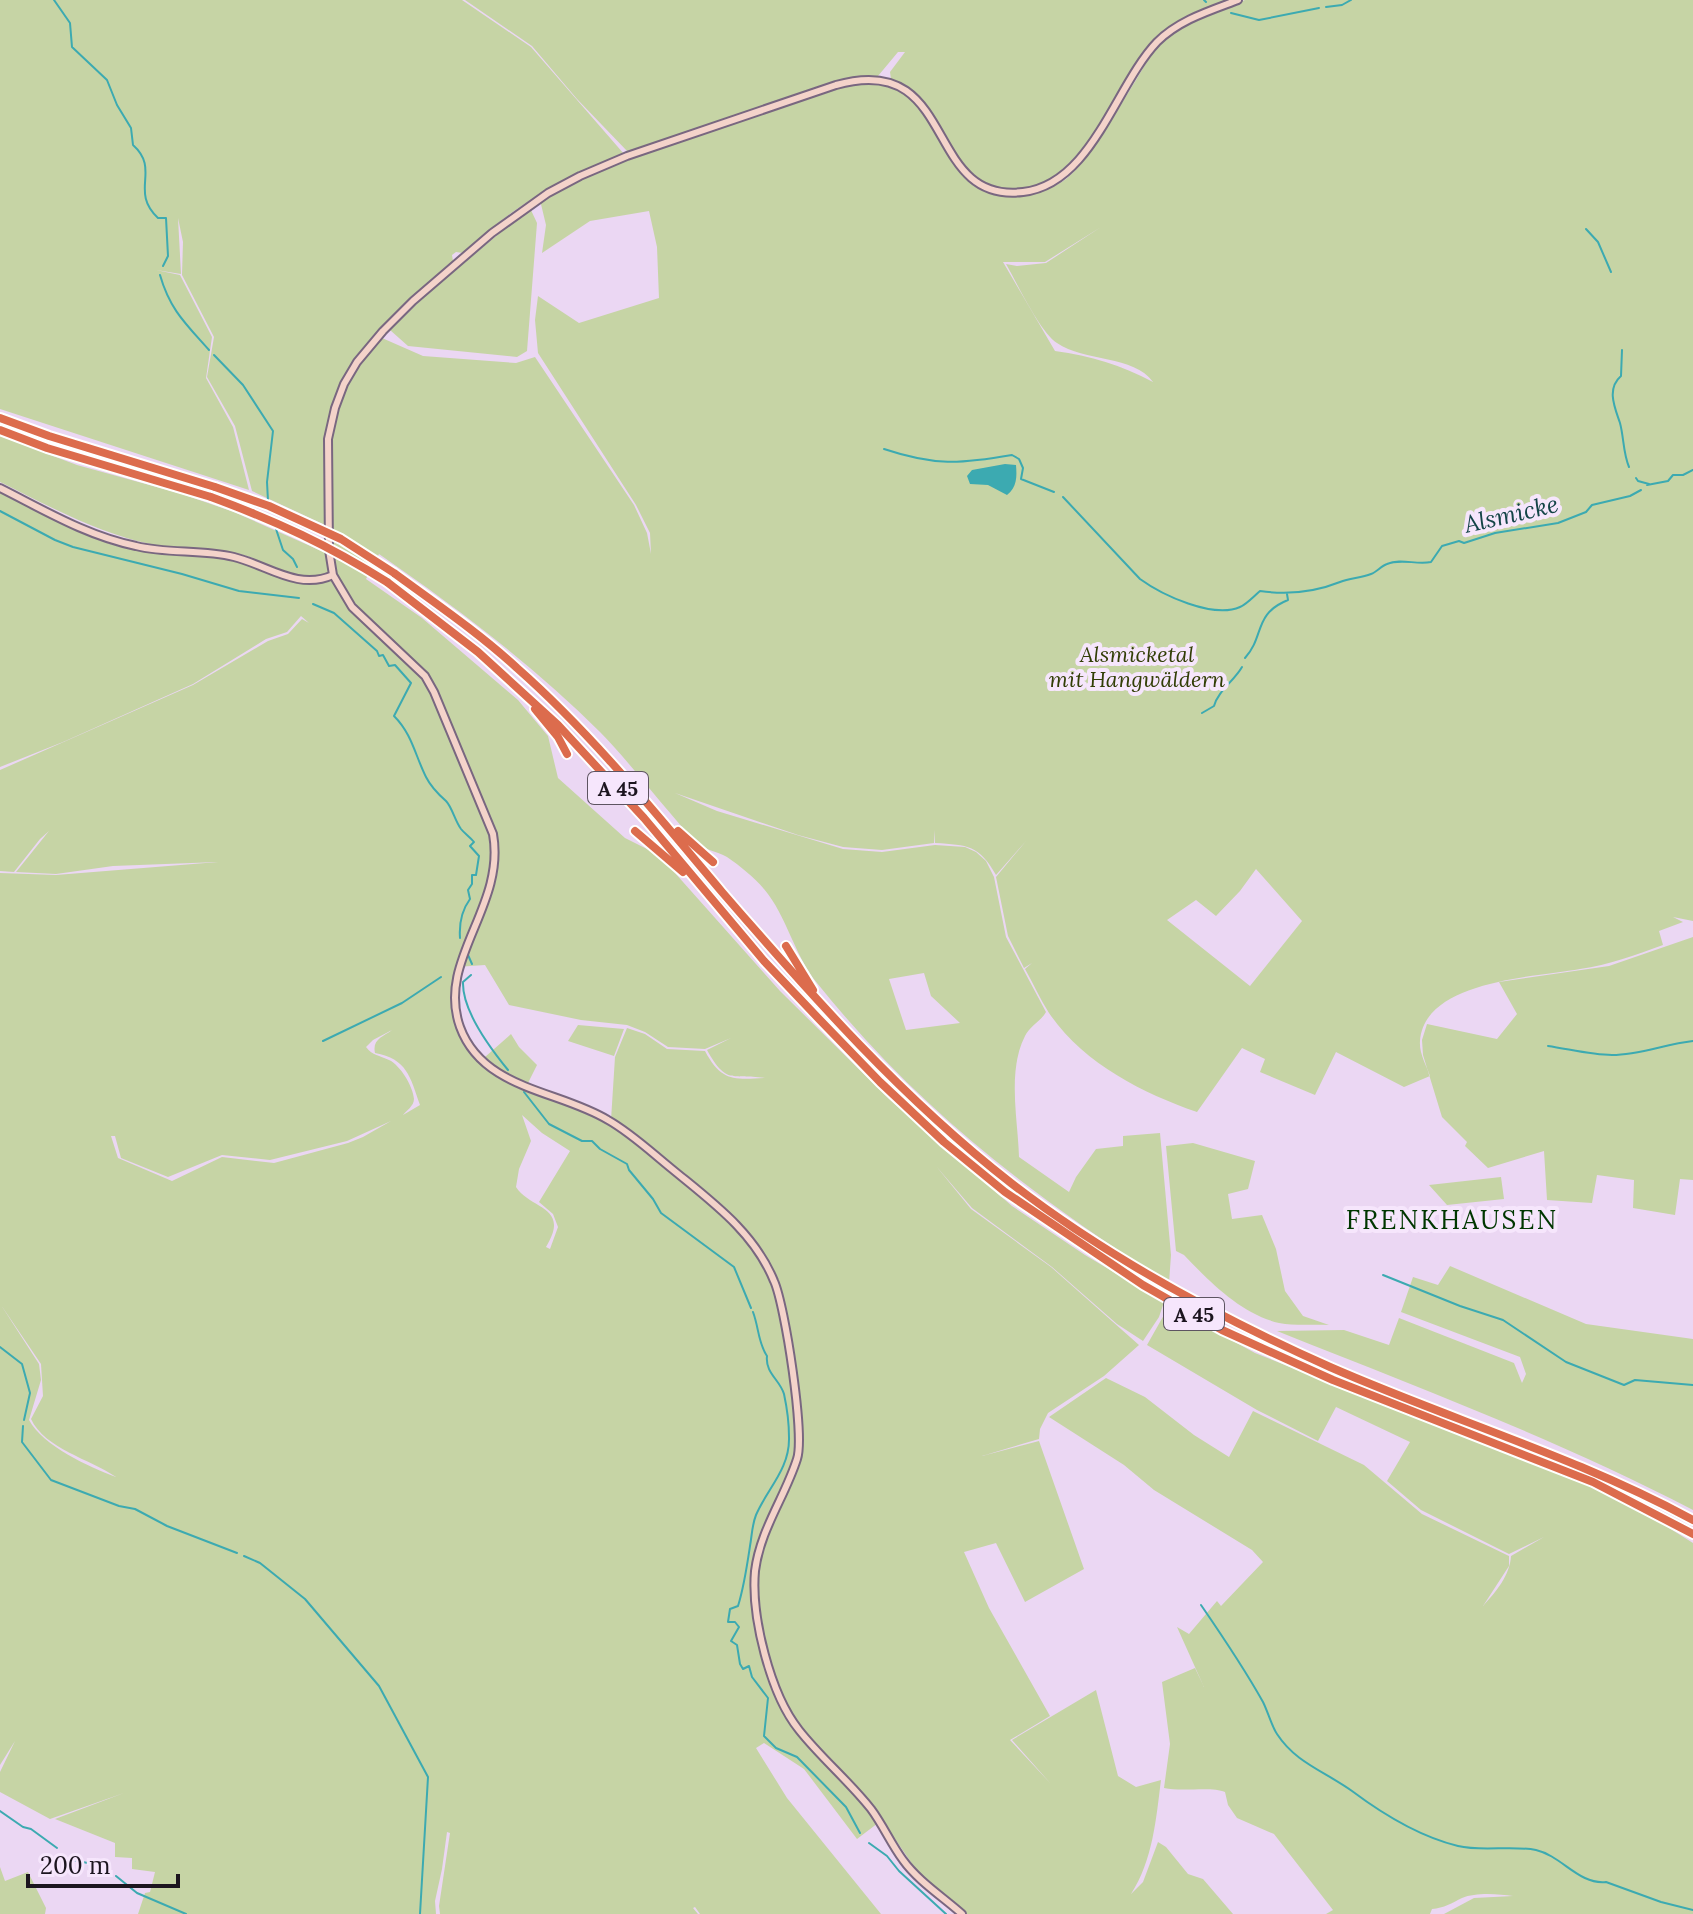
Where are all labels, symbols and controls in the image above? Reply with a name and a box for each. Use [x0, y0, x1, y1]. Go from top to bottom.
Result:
water label: Alsmicke [1460, 488, 1561, 540]
park label: Alsmicketal mit Hangwäldern [1049, 640, 1225, 693]
road number: A 45 [588, 772, 648, 804]
district label: FRENKHAUSEN [1346, 1203, 1558, 1236]
road number: A 45 [1164, 1298, 1224, 1330]
scale bar [28, 1838, 178, 1888]
text: 200 m [40, 1850, 110, 1881]

